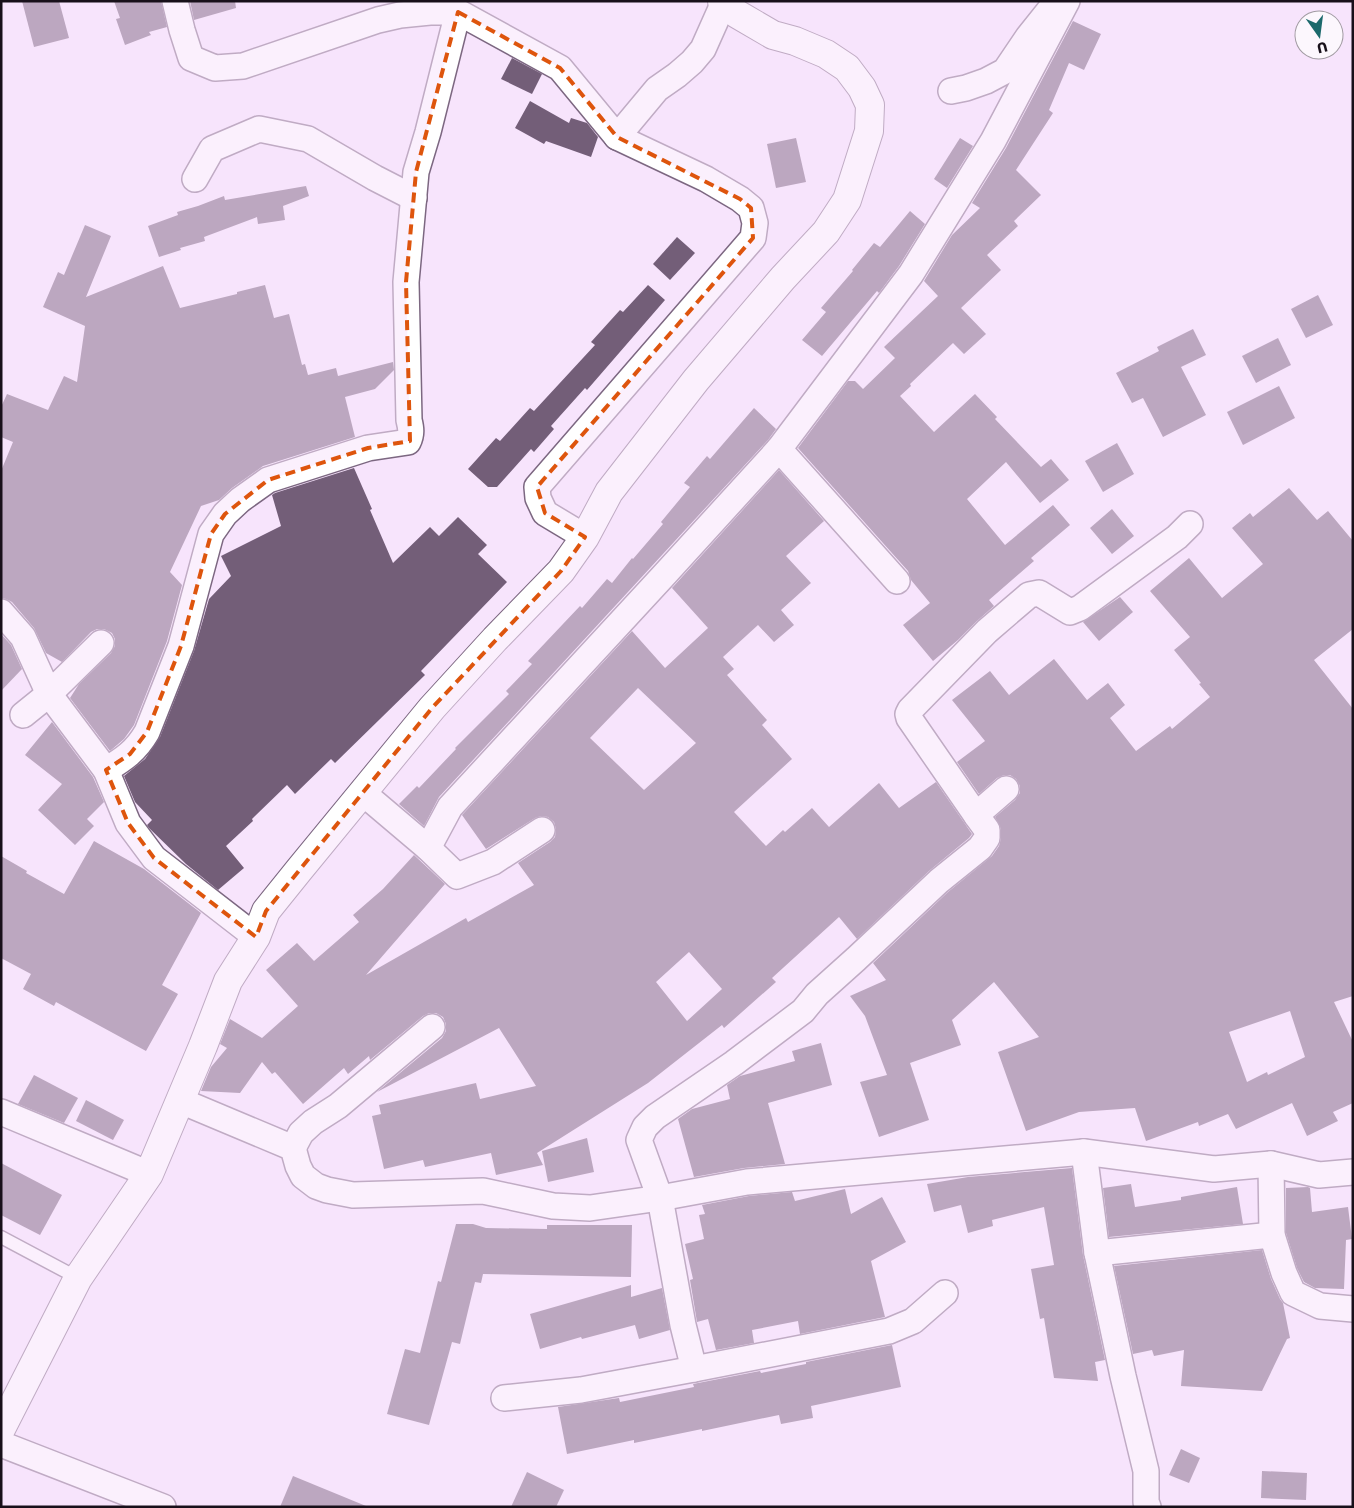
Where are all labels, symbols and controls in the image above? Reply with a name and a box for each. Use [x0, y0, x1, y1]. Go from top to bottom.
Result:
north arrow [1294, 10, 1344, 60]
text: U [1315, 39, 1329, 58]

